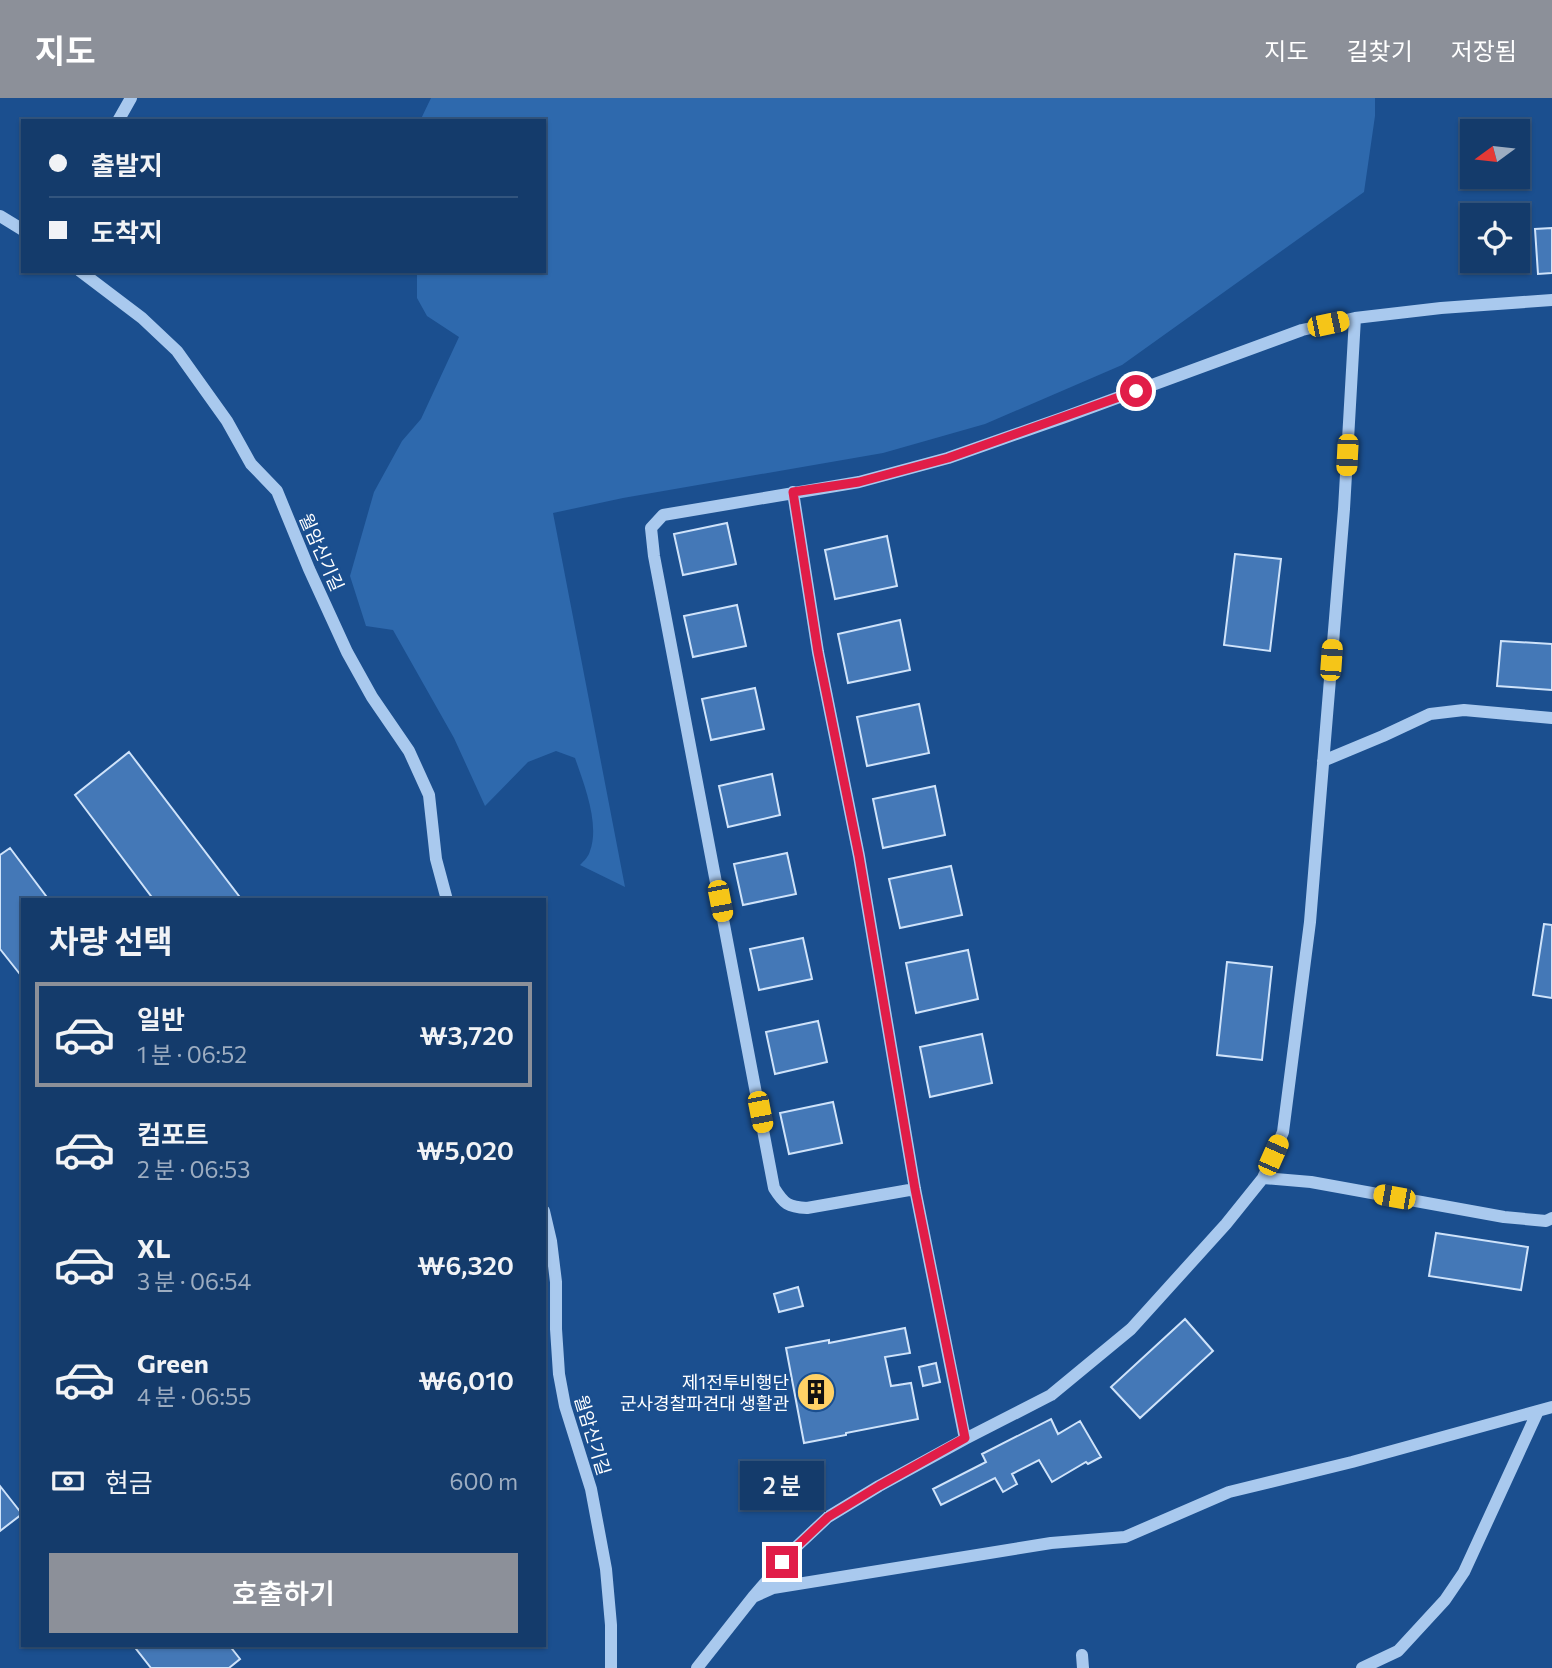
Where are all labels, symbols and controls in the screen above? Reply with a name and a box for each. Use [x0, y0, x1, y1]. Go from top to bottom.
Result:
text: 지도 [35, 29, 96, 70]
text: 지도 [1264, 36, 1309, 65]
text: 길찾기 [1347, 36, 1413, 65]
text: 저장됨 [1451, 36, 1517, 65]
north arrow [1460, 119, 1530, 189]
map controls [1460, 119, 1530, 273]
text: 출발지 [91, 149, 163, 180]
button: locate [1460, 203, 1530, 273]
text: 도착지 [91, 216, 163, 247]
car [1306, 309, 1351, 339]
route start [1120, 375, 1152, 407]
car [1336, 433, 1359, 477]
street label: 월암신기길 [295, 510, 349, 594]
car [1320, 638, 1343, 682]
car [706, 878, 735, 924]
text: 차량 선택 [49, 920, 173, 960]
icon: car [53, 1003, 116, 1066]
text: 일반 [137, 1003, 185, 1034]
text: ₩3,720 [420, 1019, 514, 1050]
text: 1 분 · 06:52 [137, 1040, 247, 1068]
car [746, 1089, 775, 1135]
icon: car [53, 1118, 116, 1181]
text: 컴포트 [137, 1118, 209, 1149]
car [1255, 1132, 1292, 1178]
text: ₩5,020 [417, 1134, 514, 1165]
text: 2 분 · 06:53 [137, 1155, 250, 1183]
car [1372, 1183, 1417, 1211]
text: XL [137, 1232, 171, 1263]
icon: car [53, 1233, 116, 1296]
text: ₩6,320 [417, 1249, 514, 1280]
text: 3 분 · 06:54 [137, 1267, 251, 1295]
text: Green [137, 1347, 209, 1378]
icon: car [53, 1348, 116, 1411]
text: ₩6,010 [418, 1364, 514, 1395]
place label: 제1전투비행단 군사경찰파견대 생활관 [620, 1371, 789, 1414]
building icon: 제1전투비행단 군사경찰파견대 생활관 [795, 1371, 837, 1413]
text: 4 분 · 06:55 [137, 1382, 251, 1410]
street label: 월암신기길 [570, 1392, 616, 1478]
callout: 2 분 [740, 1460, 824, 1510]
icon: cash [49, 1462, 87, 1500]
text: 현금 [105, 1466, 153, 1497]
text: 600 m [450, 1467, 518, 1495]
text: 2 분 [763, 1471, 801, 1499]
route end [766, 1546, 798, 1578]
button: 호출하기 [49, 1553, 518, 1633]

